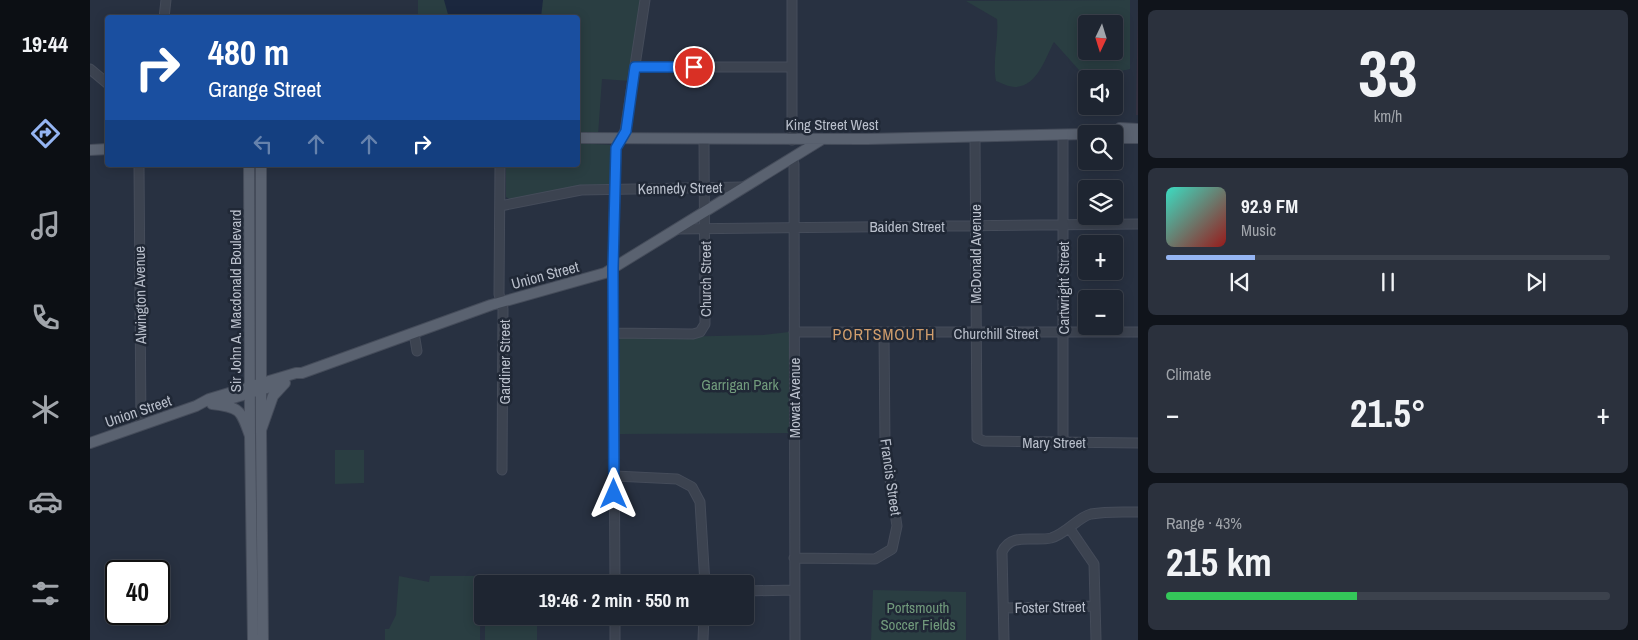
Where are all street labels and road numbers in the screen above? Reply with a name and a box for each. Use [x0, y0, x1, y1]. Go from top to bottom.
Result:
street label: King Street West [786, 114, 879, 135]
street label: Kennedy Street [637, 177, 723, 199]
street label: McDonald Avenue [965, 204, 986, 304]
street label: Sir John A. Macdonald Boulevard [225, 210, 246, 392]
street label: Baiden Street [869, 216, 945, 237]
street label: Church Street [695, 240, 716, 317]
street label: Cartwright Street [1053, 241, 1074, 334]
street label: Alwington Avenue [129, 246, 151, 345]
street label: Union Street [509, 256, 582, 294]
street label: Gardiner Street [494, 319, 515, 404]
street label: Churchill Street [954, 323, 1039, 344]
street label: Mowat Avenue [784, 358, 805, 438]
street label: Union Street [102, 390, 175, 432]
street label: Mary Street [1022, 432, 1086, 453]
street label: Francis Street [875, 437, 907, 517]
street label: Foster Street [1015, 596, 1086, 618]

